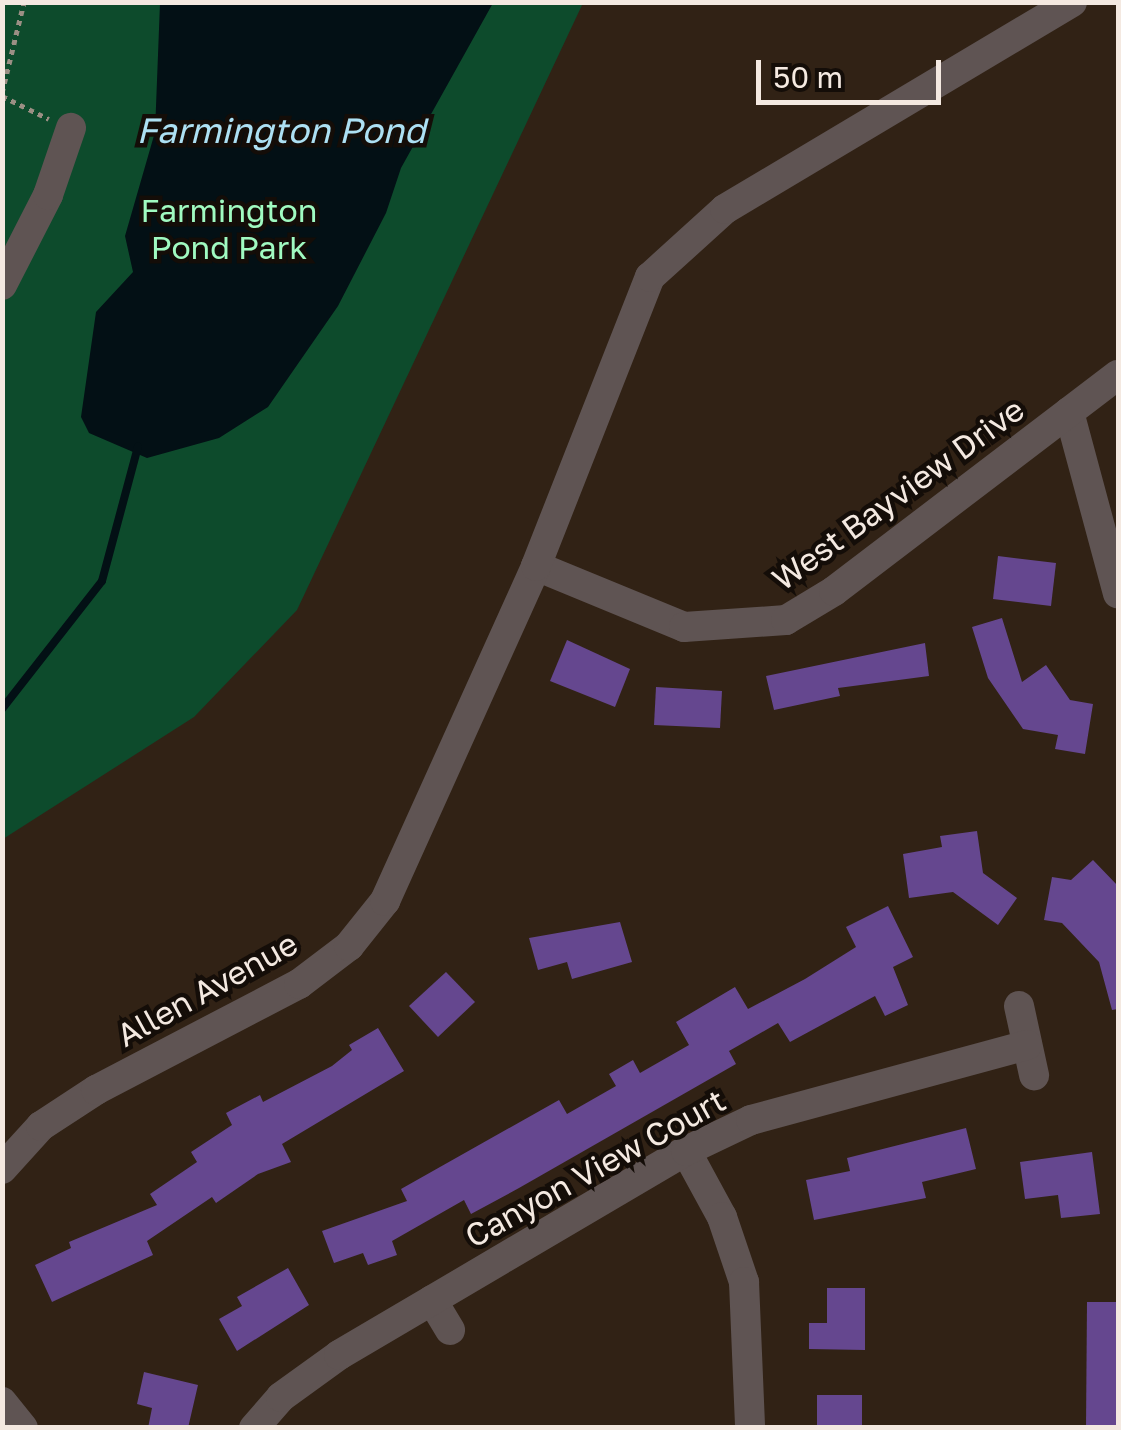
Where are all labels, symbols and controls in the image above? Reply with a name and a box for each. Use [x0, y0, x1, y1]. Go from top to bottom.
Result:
scale bar [761, 40, 946, 102]
text: 50 m [773, 59, 843, 95]
water label: Farmington Pond [137, 109, 425, 151]
park label: Farmington Pond Park [141, 192, 317, 267]
street label: West Bayview Drive [765, 390, 1031, 598]
street label: Allen Avenue [110, 924, 304, 1054]
street label: Canyon View Court [458, 1081, 732, 1255]

